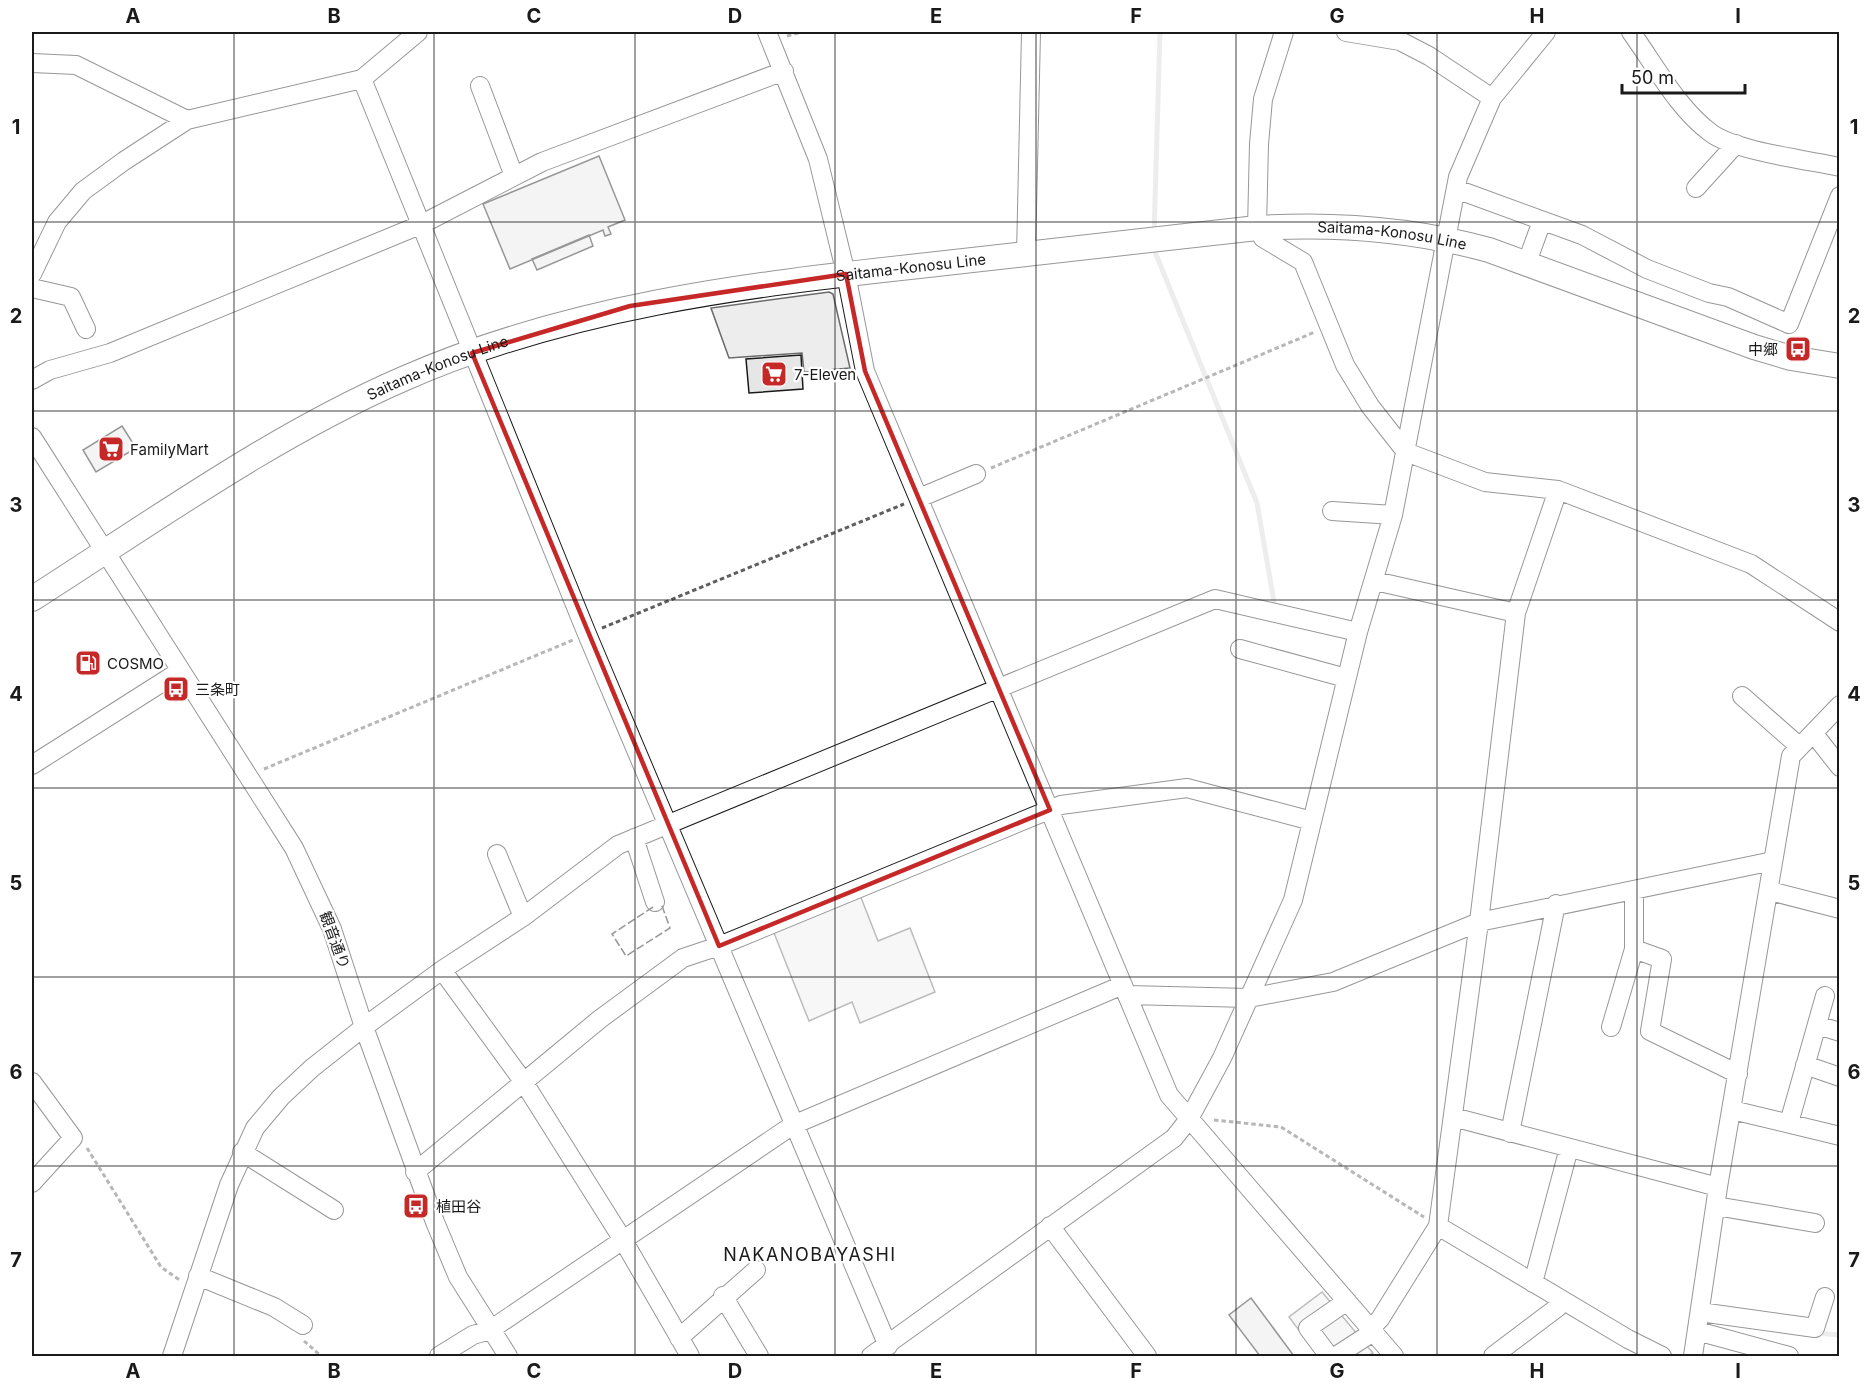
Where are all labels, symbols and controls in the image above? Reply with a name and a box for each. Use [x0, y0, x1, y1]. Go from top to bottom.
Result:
text: A [126, 4, 141, 28]
text: B [327, 4, 341, 28]
text: C [527, 4, 541, 28]
text: D [728, 4, 742, 28]
text: E [930, 4, 942, 28]
text: F [1130, 4, 1142, 28]
text: G [1329, 4, 1345, 28]
text: H [1530, 4, 1544, 28]
text: I [1735, 4, 1741, 28]
scale bar [1622, 57, 1745, 95]
text: 50 m [1631, 67, 1674, 88]
text: 1 [12, 115, 20, 139]
text: 1 [1850, 115, 1858, 139]
street label: Saitama-Konosu Line [1317, 217, 1469, 253]
street label: Saitama-Konosu Line [835, 249, 987, 285]
text: 2 [10, 304, 22, 328]
text: 2 [1848, 304, 1860, 328]
street label: Saitama-Konosu Line [363, 331, 510, 404]
bus stop icon: 中郷 [1783, 334, 1813, 364]
place label: 中郷 [1748, 340, 1778, 359]
supermarket icon: 7-Eleven [759, 359, 789, 389]
place label: 7-Eleven [794, 365, 856, 384]
supermarket icon: FamilyMart [96, 434, 126, 464]
place label: FamilyMart [130, 440, 209, 459]
text: 3 [10, 493, 22, 517]
text: 3 [1848, 493, 1860, 517]
fuel station icon: COSMO [73, 648, 103, 678]
place label: COSMO [107, 654, 164, 673]
bus stop icon: 三条町 [161, 674, 191, 704]
place label: 三条町 [195, 680, 240, 699]
text: 4 [9, 682, 23, 706]
text: 4 [1847, 682, 1861, 706]
text: 5 [10, 871, 22, 895]
text: 5 [1848, 871, 1860, 895]
street label: 観音通り [316, 909, 354, 971]
text: 6 [10, 1060, 23, 1084]
text: 6 [1848, 1060, 1861, 1084]
bus stop icon: 植田谷 [401, 1191, 431, 1221]
place label: 植田谷 [436, 1197, 481, 1216]
district label: NAKANOBAYASHI [723, 1244, 897, 1265]
text: 7 [10, 1248, 22, 1272]
text: 7 [1848, 1248, 1860, 1272]
text: A [126, 1359, 141, 1383]
text: B [327, 1359, 341, 1383]
text: C [527, 1359, 541, 1383]
text: D [728, 1359, 742, 1383]
text: E [930, 1359, 942, 1383]
text: F [1130, 1359, 1142, 1383]
text: G [1329, 1359, 1345, 1383]
text: H [1530, 1359, 1544, 1383]
text: I [1735, 1359, 1741, 1383]

